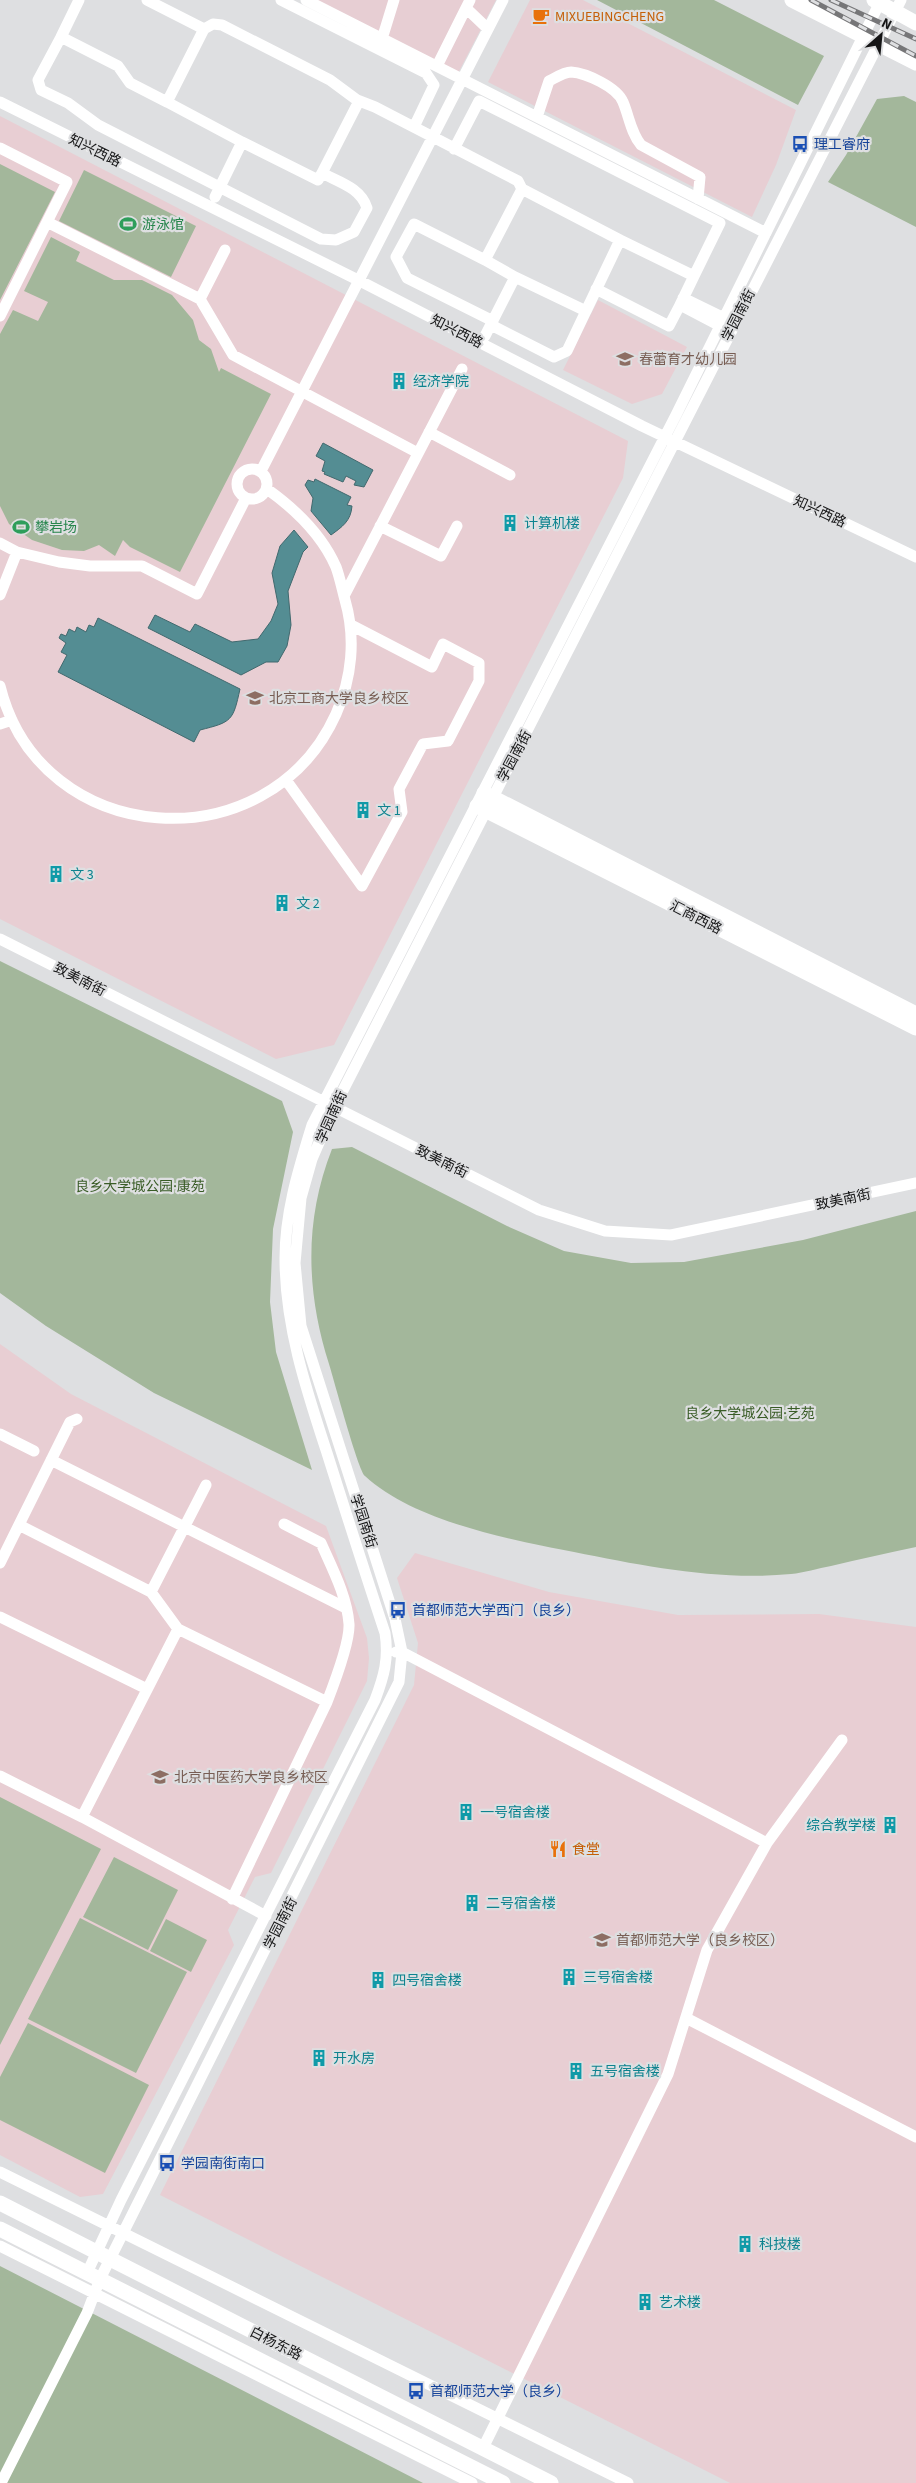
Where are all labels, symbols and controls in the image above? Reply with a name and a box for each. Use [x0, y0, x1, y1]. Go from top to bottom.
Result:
cafe icon: MIXUEBINGCHENG [531, 6, 551, 26]
place label: MIXUEBINGCHENG [555, 7, 664, 27]
north arrow [856, 10, 906, 60]
text: N [878, 13, 895, 35]
street label: 知兴西路 [65, 130, 124, 172]
bus stop icon: 理工睿府 [790, 134, 810, 154]
place label: 理工睿府 [814, 135, 870, 155]
sports icon: 游泳馆 [118, 214, 138, 234]
place label: 游泳馆 [142, 215, 184, 235]
street label: 学园南街 [717, 286, 761, 345]
street label: 知兴西路 [427, 310, 486, 354]
school or university icon: 春蕾育才幼儿园 [615, 349, 635, 369]
place label: 春蕾育才幼儿园 [639, 350, 737, 370]
building icon: 经济学院 [389, 371, 409, 391]
place label: 经济学院 [413, 372, 469, 392]
street label: 知兴西路 [790, 491, 849, 533]
building icon: 计算机楼 [500, 513, 520, 533]
place label: 计算机楼 [524, 514, 580, 534]
sports icon: 攀岩场 [11, 517, 31, 537]
place label: 攀岩场 [35, 518, 77, 538]
school or university icon: 北京工商大学良乡校区 [245, 688, 265, 708]
place label: 北京工商大学良乡校区 [269, 689, 409, 709]
street label: 学园南街 [493, 727, 537, 786]
building icon: 文 1 [353, 800, 373, 820]
place label: 文 1 [377, 801, 401, 821]
building icon: 文 3 [46, 864, 66, 884]
place label: 文 3 [70, 865, 94, 885]
building icon: 文 2 [272, 893, 292, 913]
place label: 文 2 [296, 894, 320, 914]
street label: 汇商西路 [666, 896, 725, 940]
street label: 致美南街 [50, 958, 109, 1002]
street label: 学园南街 [311, 1088, 352, 1147]
street label: 致美南街 [412, 1141, 471, 1183]
park label: 良乡大学城公园·康苑 [75, 1177, 205, 1197]
street label: 致美南街 [814, 1184, 873, 1216]
park label: 良乡大学城公园·艺苑 [685, 1404, 815, 1424]
street label: 学园南街 [345, 1492, 381, 1551]
bus stop icon: 首都师范大学西门（良乡） [388, 1600, 408, 1620]
place label: 首都师范大学西门（良乡） [412, 1601, 580, 1621]
school or university icon: 北京中医药大学良乡校区 [150, 1767, 170, 1787]
place label: 北京中医药大学良乡校区 [174, 1768, 328, 1788]
building icon: 一号宿舍楼 [456, 1802, 476, 1822]
place label: 一号宿舍楼 [480, 1803, 550, 1823]
building icon: 综合教学楼 [880, 1815, 900, 1835]
place label: 综合教学楼 [806, 1816, 876, 1836]
restaurant icon: 食堂 [548, 1839, 568, 1859]
place label: 食堂 [572, 1840, 600, 1860]
building icon: 二号宿舍楼 [462, 1893, 482, 1913]
street label: 学园南街 [259, 1894, 303, 1953]
place label: 二号宿舍楼 [486, 1894, 556, 1914]
school or university icon: 首都师范大学（良乡校区） [592, 1930, 612, 1950]
place label: 首都师范大学（良乡校区） [616, 1931, 784, 1951]
building icon: 三号宿舍楼 [559, 1967, 579, 1987]
place label: 三号宿舍楼 [583, 1968, 653, 1988]
building icon: 四号宿舍楼 [368, 1970, 388, 1990]
place label: 四号宿舍楼 [392, 1971, 462, 1991]
building icon: 开水房 [309, 2048, 329, 2068]
place label: 开水房 [333, 2049, 375, 2069]
building icon: 五号宿舍楼 [566, 2061, 586, 2081]
place label: 五号宿舍楼 [590, 2062, 660, 2082]
bus stop icon: 学园南街南口 [157, 2153, 177, 2173]
place label: 学园南街南口 [181, 2154, 265, 2174]
building icon: 科技楼 [735, 2234, 755, 2254]
place label: 科技楼 [759, 2235, 801, 2255]
building icon: 艺术楼 [635, 2292, 655, 2312]
place label: 艺术楼 [659, 2293, 701, 2313]
street label: 白杨东路 [246, 2322, 305, 2366]
bus stop icon: 首都师范大学（良乡） [406, 2381, 426, 2401]
place label: 首都师范大学（良乡） [430, 2382, 570, 2402]

